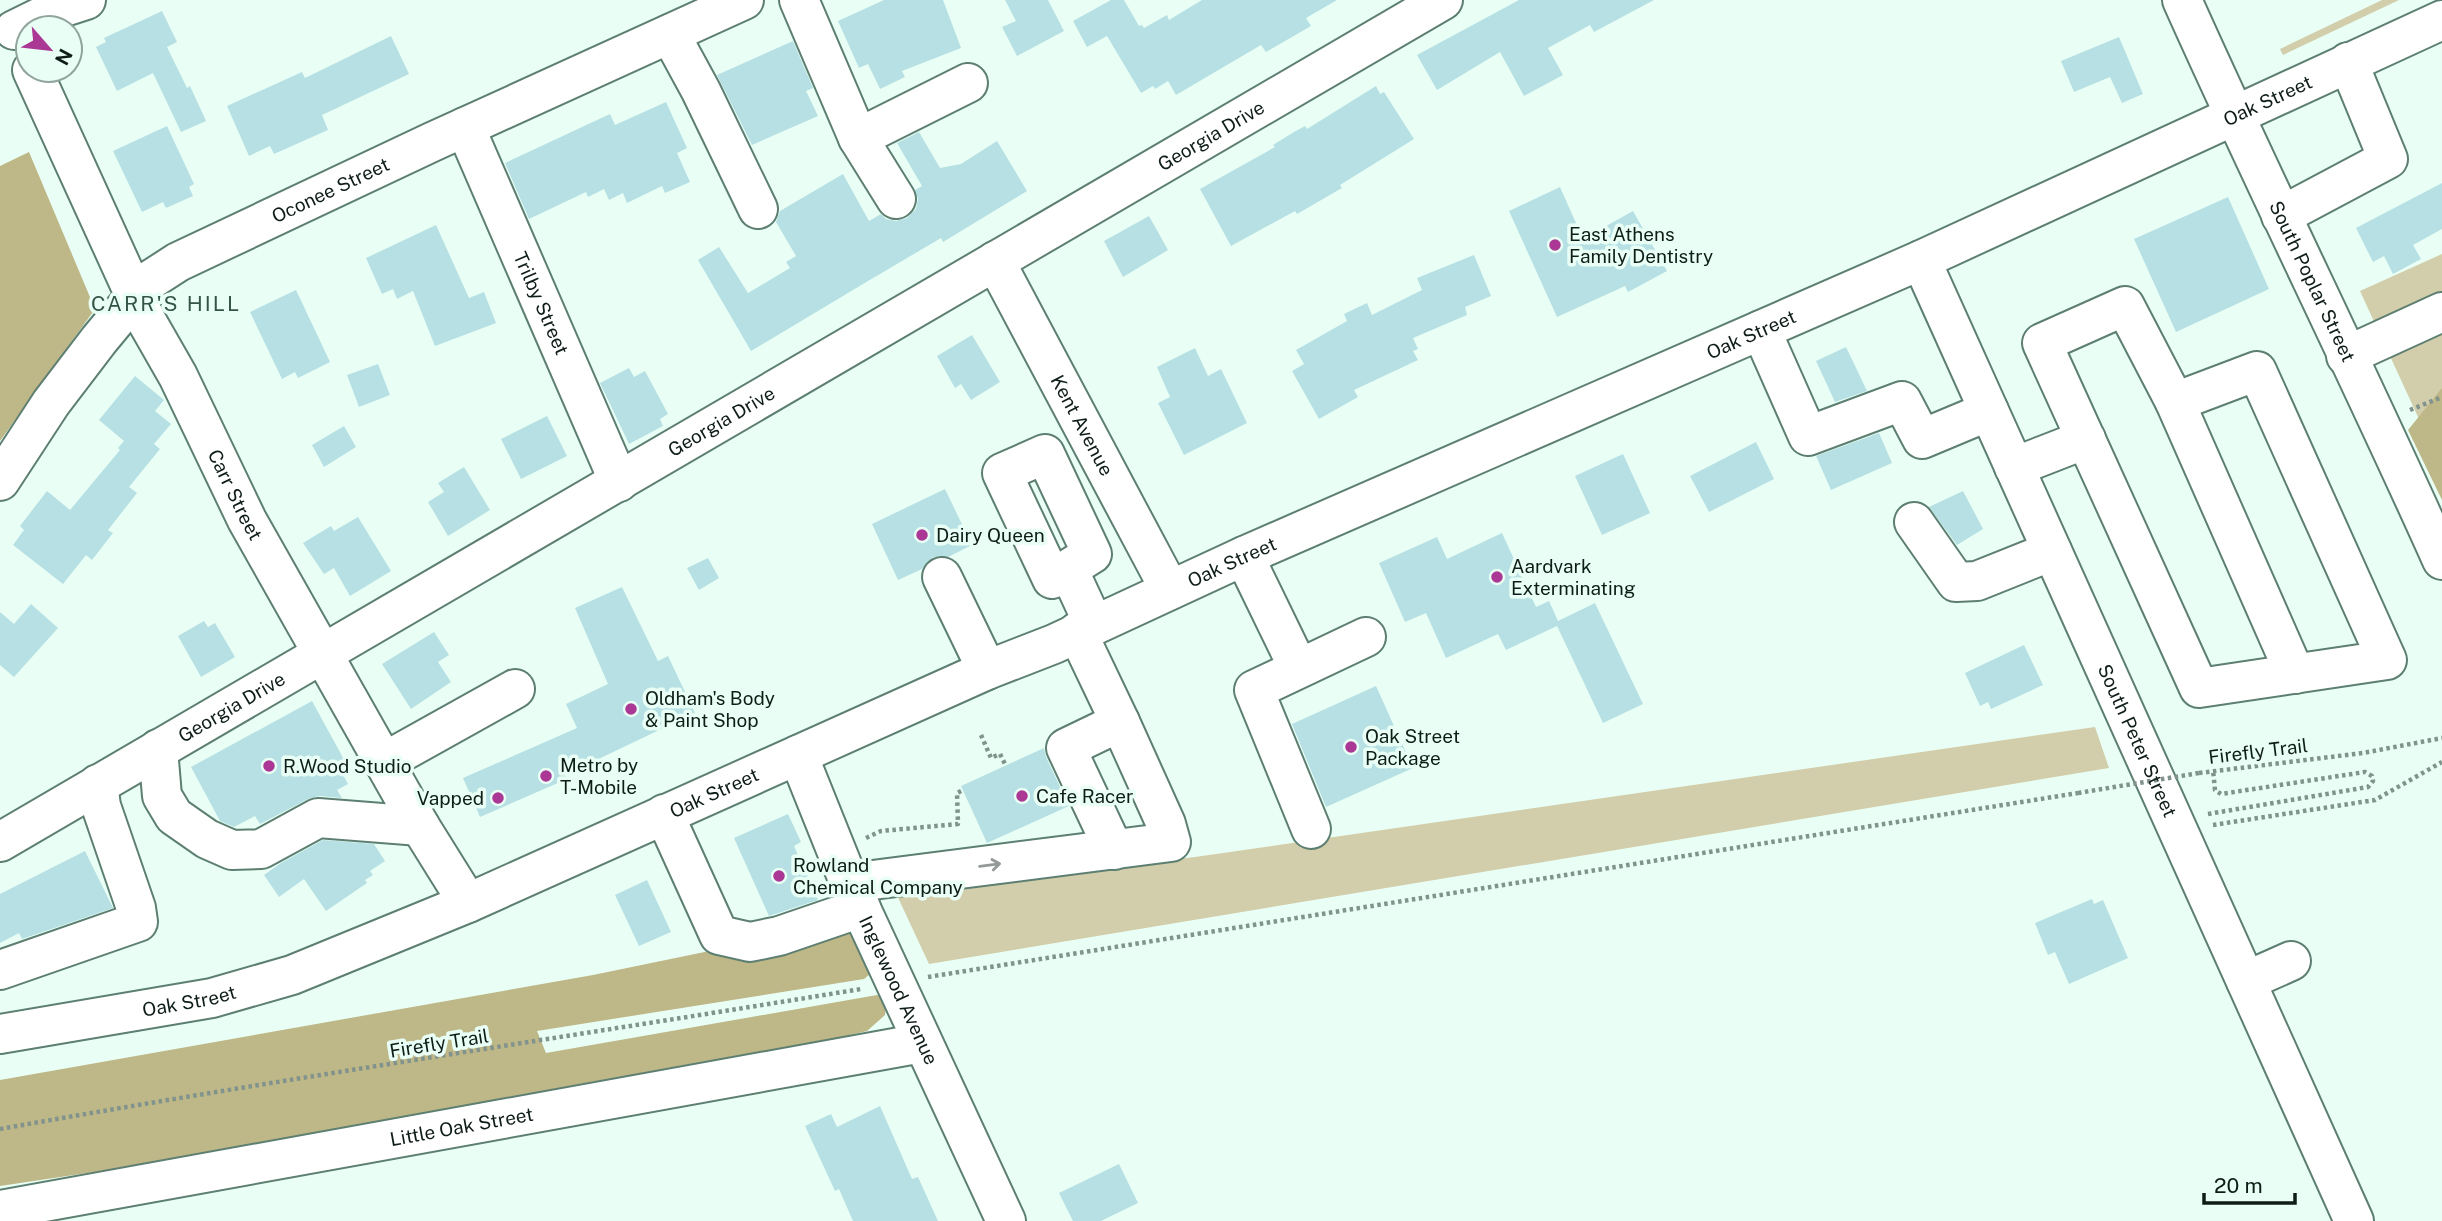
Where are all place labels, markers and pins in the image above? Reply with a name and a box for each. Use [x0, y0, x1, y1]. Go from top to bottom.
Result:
place label: East Athens Family Dentistry [1569, 223, 1713, 267]
marker: East Athens Family Dentistry [1547, 237, 1563, 253]
place label: Dairy Queen [936, 524, 1045, 546]
marker: Dairy Queen [914, 527, 930, 543]
place label: Aardvark Exterminating [1511, 555, 1636, 599]
marker: Aardvark Exterminating [1489, 569, 1505, 585]
place label: Oldham's Body & Paint Shop [645, 687, 775, 731]
marker: Oldham's Body & Paint Shop [623, 701, 639, 717]
place label: Oak Street Package [1365, 725, 1460, 769]
marker: Oak Street Package [1343, 739, 1359, 755]
place label: Metro by T-Mobile [560, 754, 638, 798]
place label: R.Wood Studio [283, 755, 411, 777]
marker: R.Wood Studio [261, 758, 277, 774]
marker: Metro by T-Mobile [538, 768, 554, 784]
place label: Cafe Racer [1036, 785, 1133, 807]
place label: Vapped [417, 787, 484, 809]
marker: Cafe Racer [1014, 788, 1030, 804]
marker: Vapped [490, 790, 506, 806]
place label: Rowland Chemical Company [793, 854, 963, 898]
marker: Rowland Chemical Company [771, 868, 787, 884]

